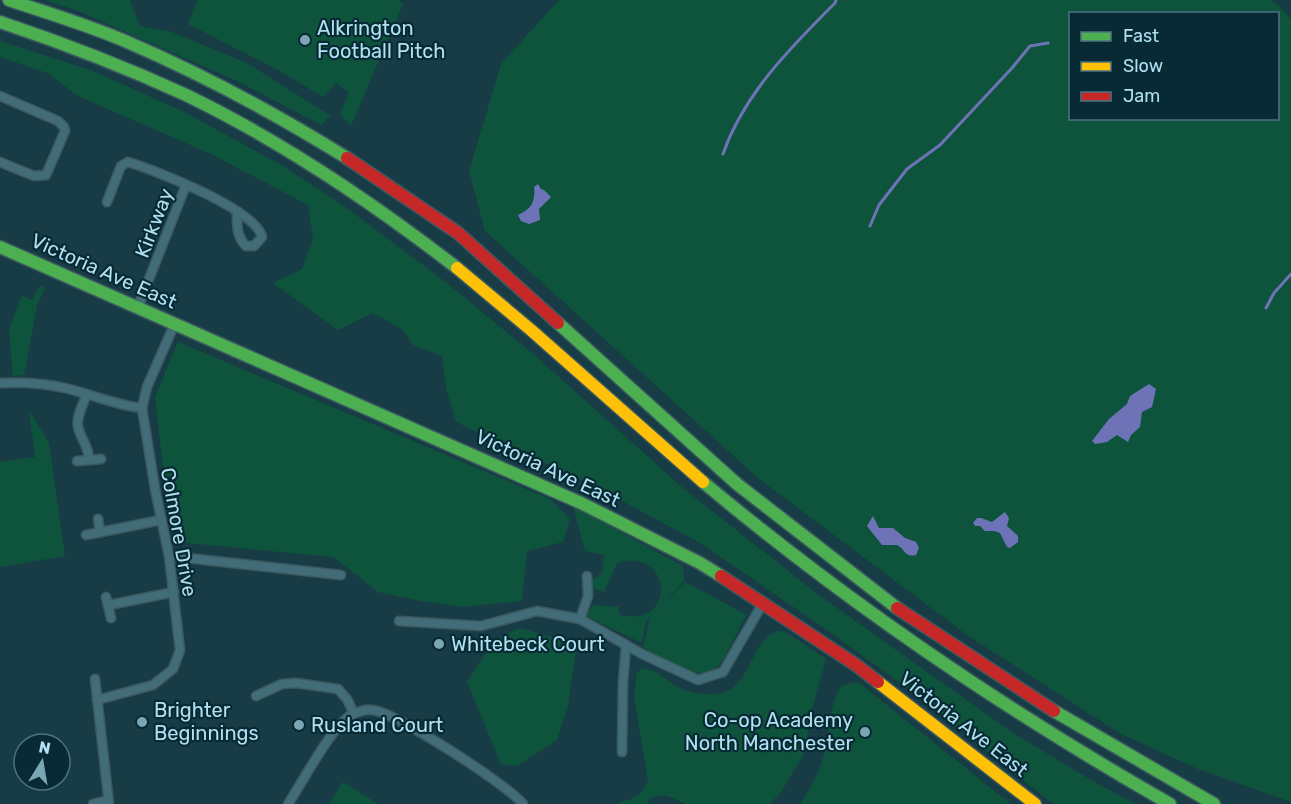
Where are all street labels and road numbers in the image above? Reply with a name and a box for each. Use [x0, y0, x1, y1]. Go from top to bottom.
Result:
street label: Kirkway [130, 185, 178, 261]
street label: Victoria Ave East [27, 228, 181, 314]
street label: Victoria Ave East [472, 424, 624, 512]
street label: Colmore Drive [156, 466, 202, 598]
street label: Victoria Ave East [895, 666, 1033, 782]

